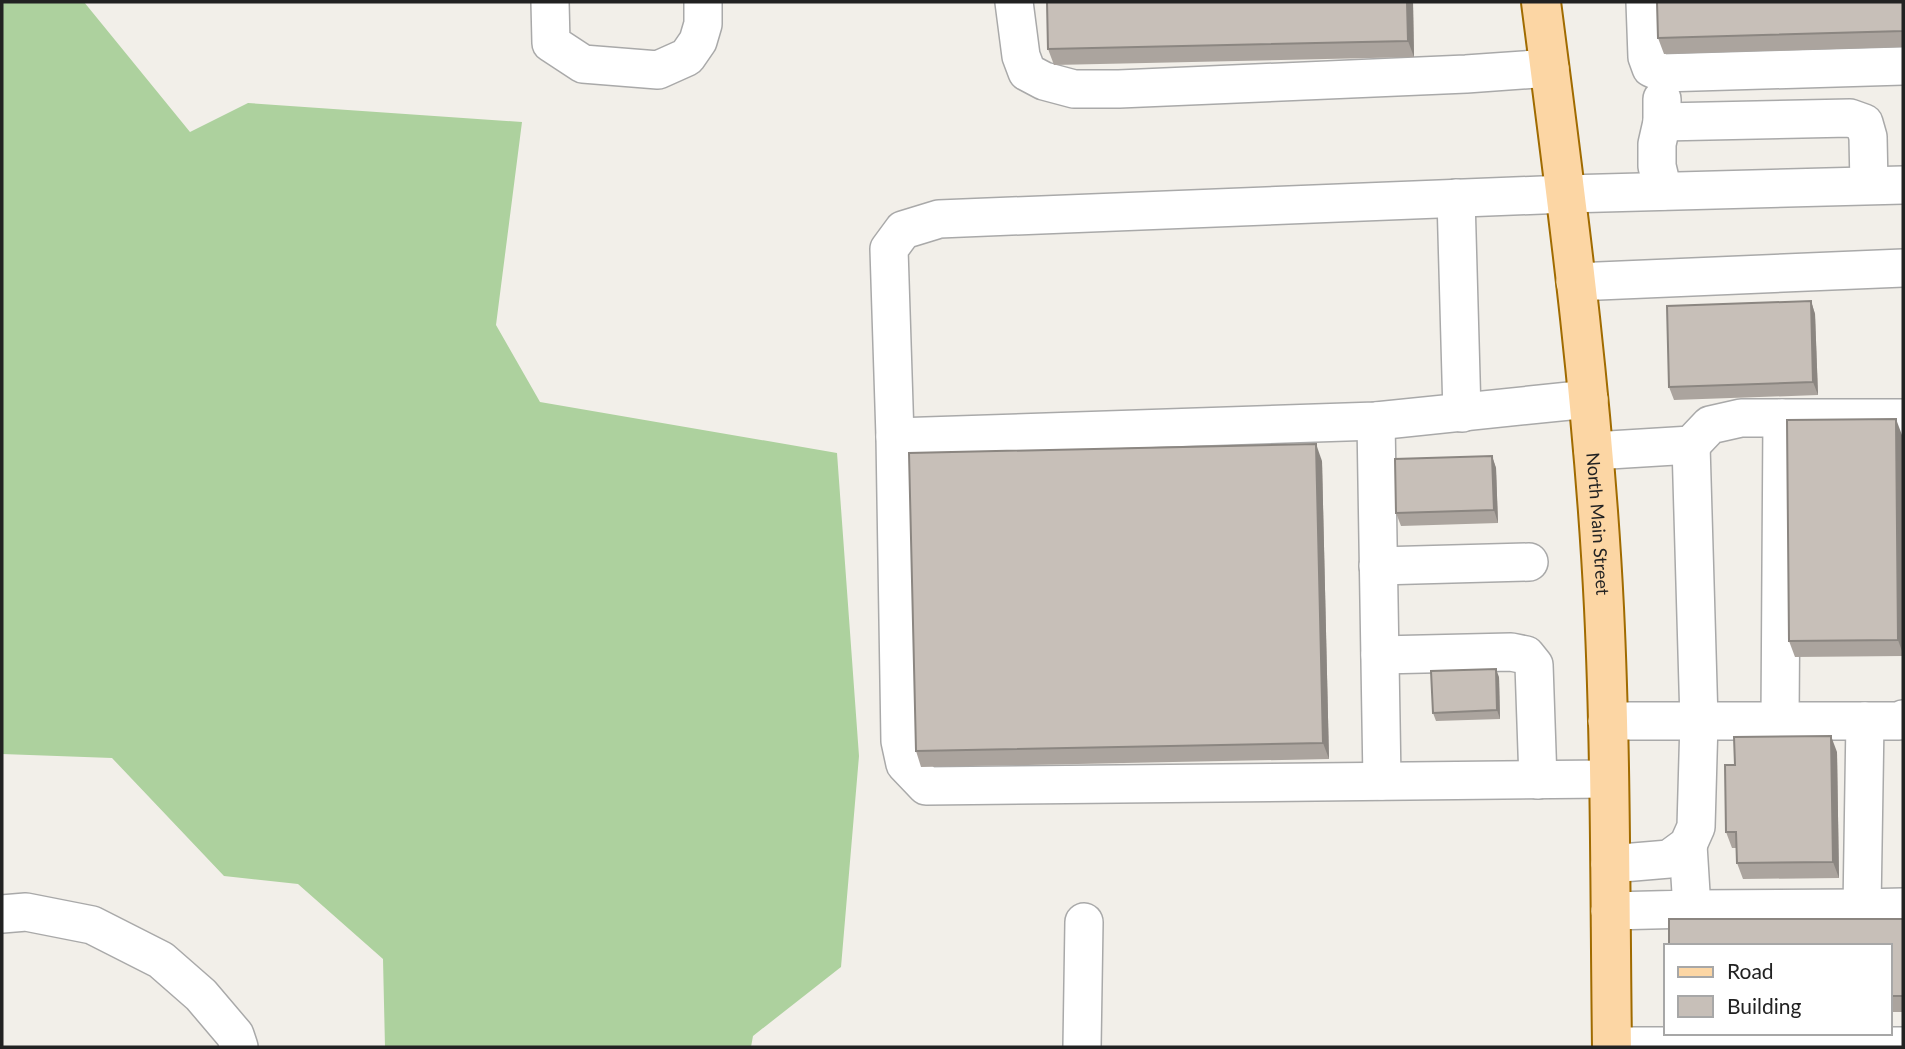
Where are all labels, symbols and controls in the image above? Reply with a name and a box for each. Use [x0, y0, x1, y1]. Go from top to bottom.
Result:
street label: North Main Street [1582, 451, 1614, 596]
legend [1664, 944, 1891, 1035]
text: Road [1727, 958, 1774, 983]
text: Building [1727, 993, 1802, 1018]

